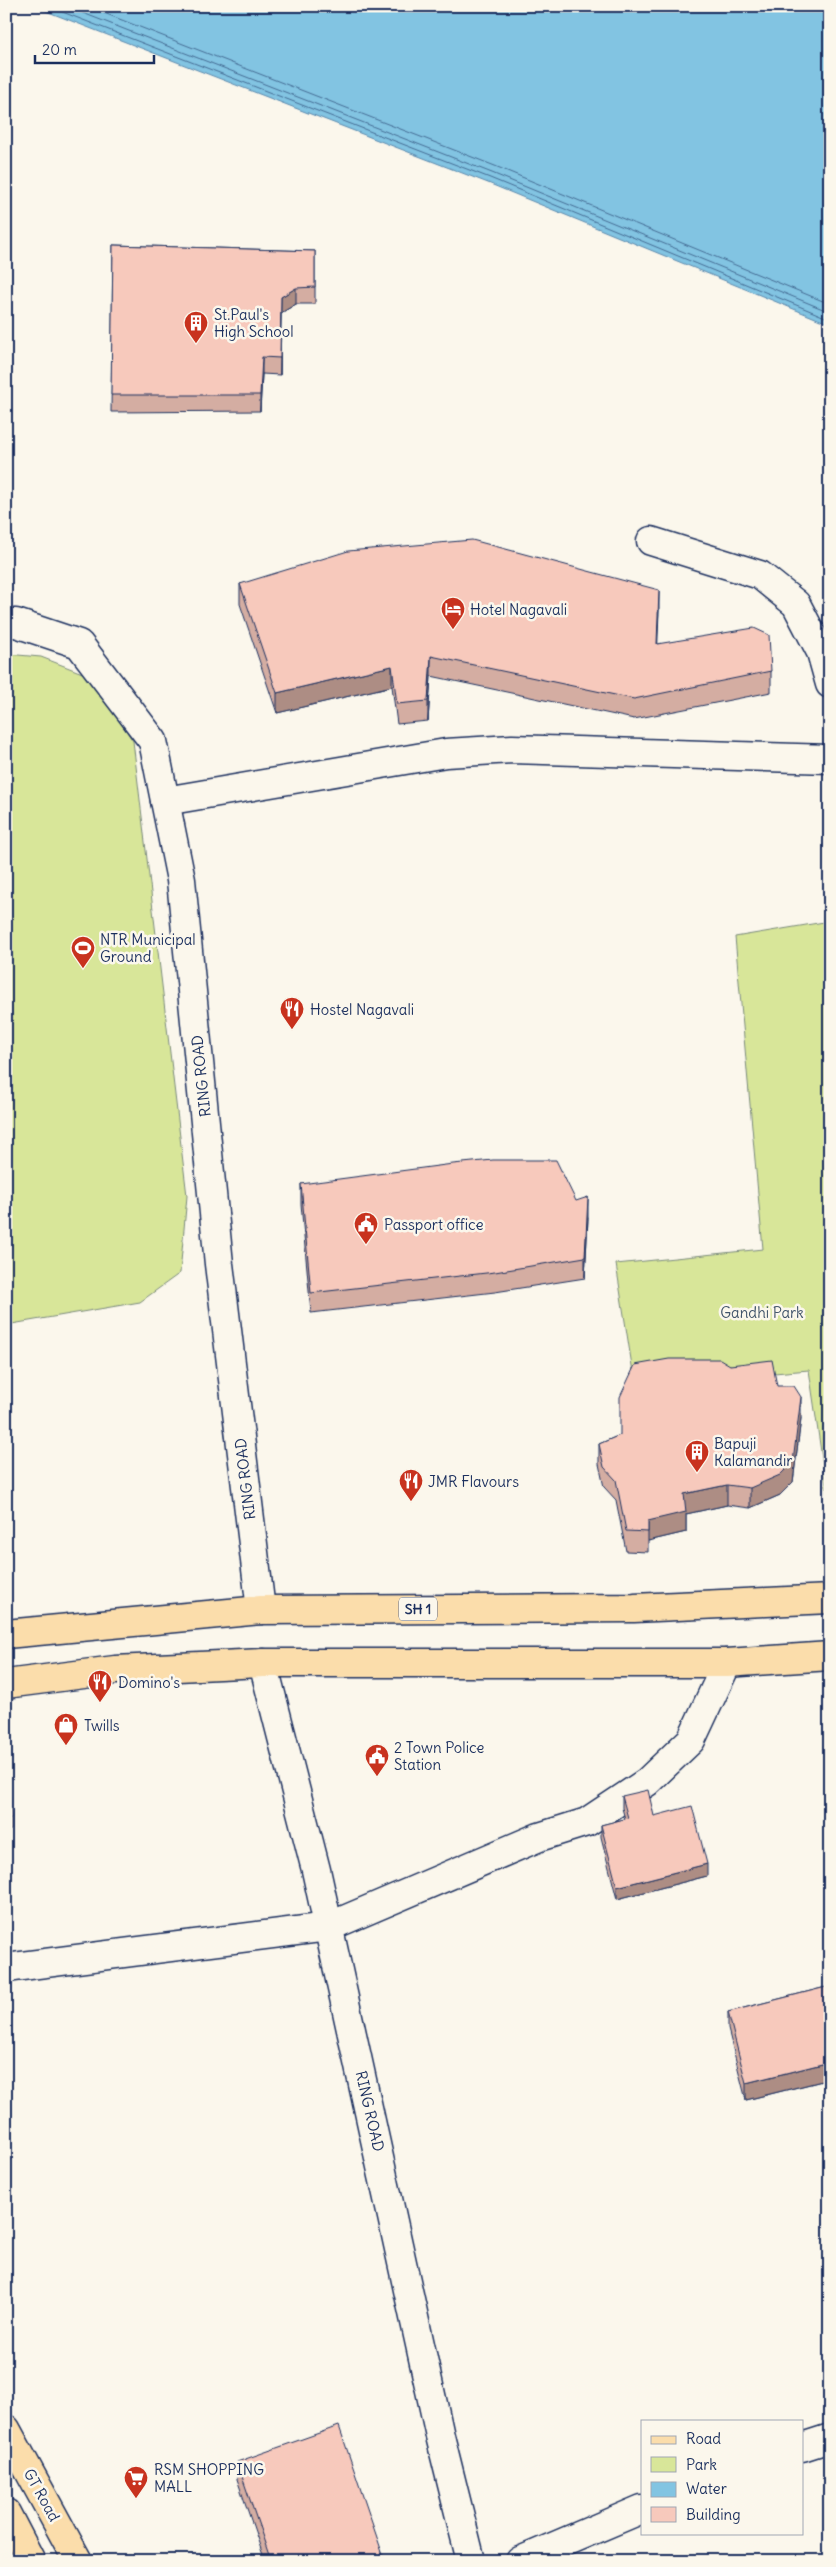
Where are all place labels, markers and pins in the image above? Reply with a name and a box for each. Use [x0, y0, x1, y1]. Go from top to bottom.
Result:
place label: St.Paul's High School [214, 305, 294, 341]
building icon: St.Paul's High School [183, 310, 209, 344]
hotel icon: Hotel Nagavali [440, 596, 466, 630]
place label: Hotel Nagavali [470, 600, 567, 619]
place label: NTR Municipal Ground [100, 930, 196, 966]
sports icon: NTR Municipal Ground [70, 935, 96, 969]
restaurant icon: Hostel Nagavali [279, 996, 305, 1030]
place label: Hostel Nagavali [310, 1000, 414, 1019]
public building icon: Passport office [353, 1211, 379, 1245]
place label: Passport office [384, 1215, 484, 1234]
place label: Bapuji Kalamandir [714, 1434, 792, 1470]
building icon: Bapuji Kalamandir [684, 1439, 710, 1473]
restaurant icon: JMR Flavours [398, 1468, 424, 1502]
place label: JMR Flavours [428, 1472, 519, 1491]
restaurant icon: Domino's [87, 1669, 113, 1703]
place label: Domino's [118, 1673, 180, 1692]
shop icon: Twills [53, 1712, 79, 1746]
place label: Twills [84, 1716, 120, 1735]
place label: 2 Town Police Station [394, 1738, 484, 1774]
public building icon: 2 Town Police Station [364, 1743, 390, 1777]
place label: RSM SHOPPING MALL [154, 2460, 264, 2496]
supermarket icon: RSM SHOPPING MALL [123, 2465, 149, 2499]

